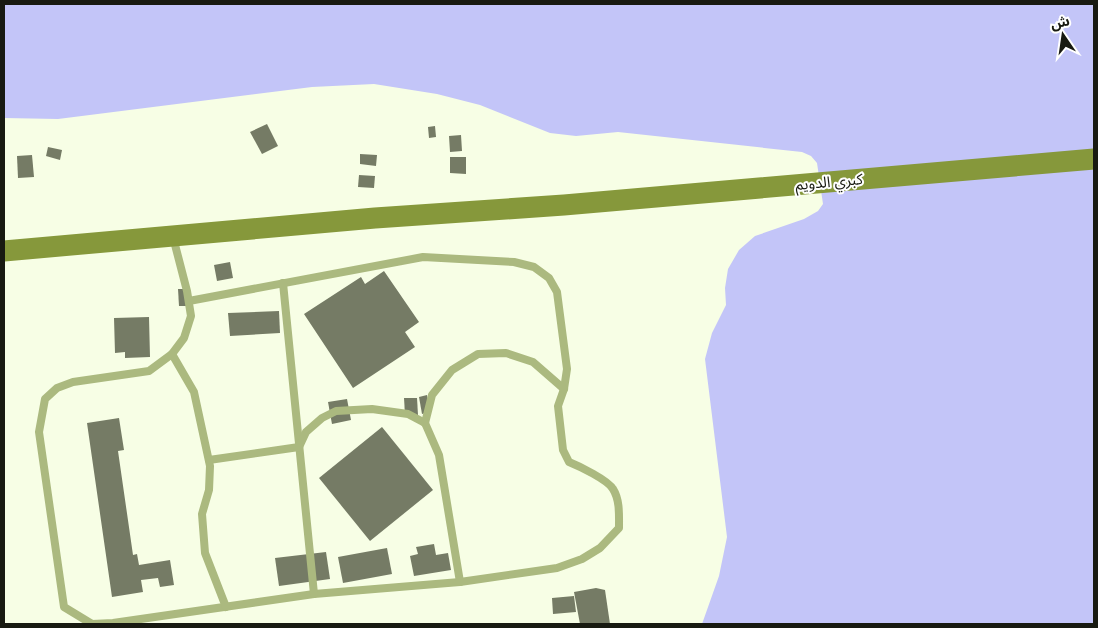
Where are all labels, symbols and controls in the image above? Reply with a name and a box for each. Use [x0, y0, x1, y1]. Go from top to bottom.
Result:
north arrow [1038, 10, 1088, 60]
text: ش [1048, 10, 1071, 33]
street label: كبري الدويم [794, 168, 865, 196]

